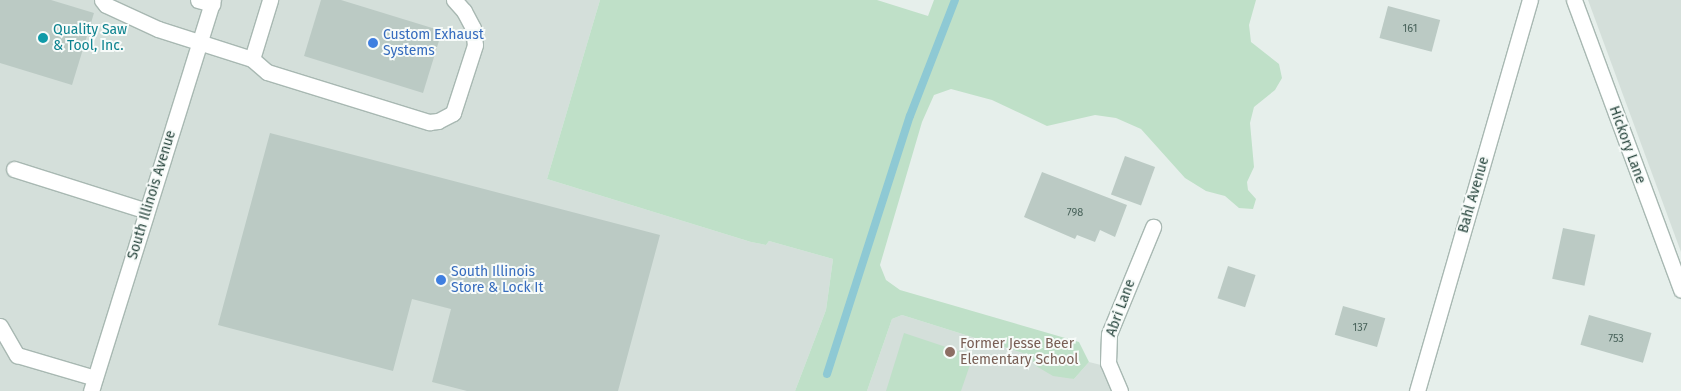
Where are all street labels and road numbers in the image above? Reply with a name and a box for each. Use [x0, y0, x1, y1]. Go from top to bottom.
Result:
street label: Hickory Lane [1605, 104, 1649, 186]
street label: South Illinois Avenue [124, 128, 180, 262]
street label: Bahl Avenue [1455, 155, 1493, 235]
street label: Abri Lane [1103, 277, 1139, 339]

